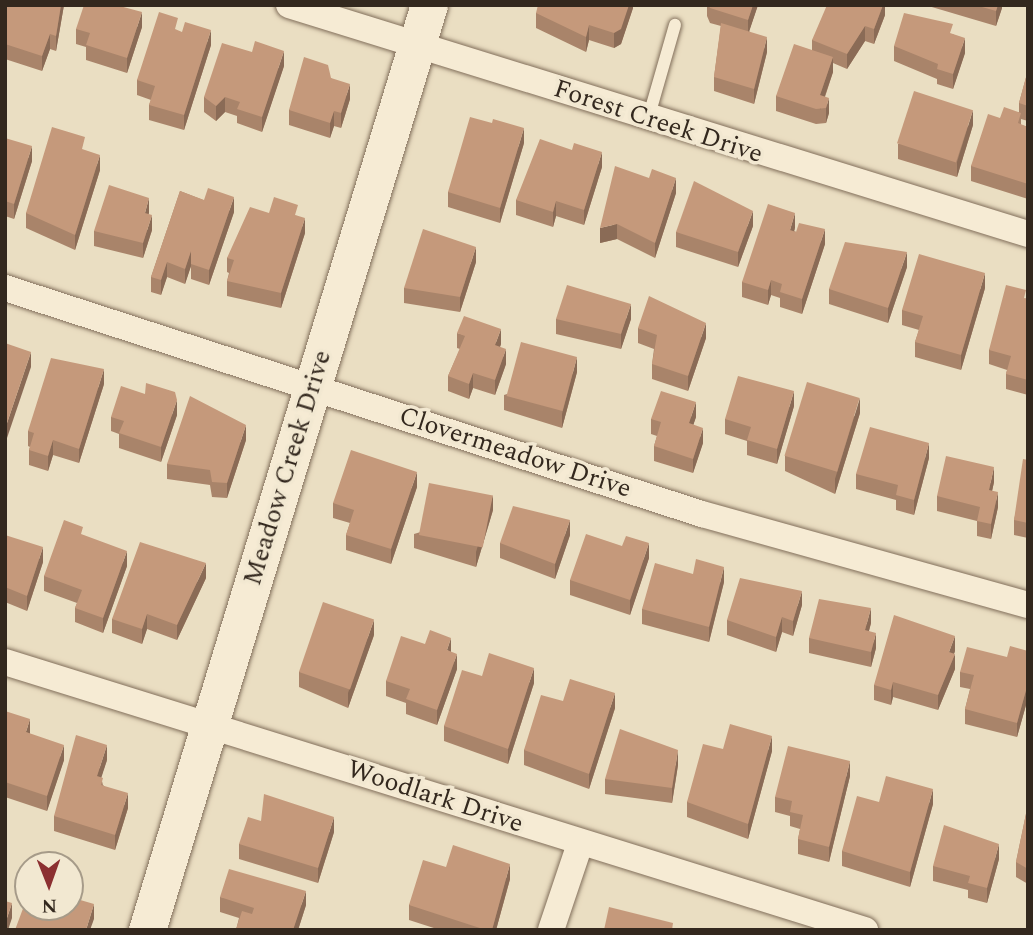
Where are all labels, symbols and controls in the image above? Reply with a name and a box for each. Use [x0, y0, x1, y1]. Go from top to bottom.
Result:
street label: Forest Creek Drive [550, 74, 766, 170]
street label: Meadow Creek Drive [237, 347, 339, 589]
street label: Clovermeadow Drive [395, 401, 635, 505]
street label: Woodlark Drive [343, 754, 527, 840]
north arrow [14, 851, 84, 921]
text: N [41, 891, 57, 920]

